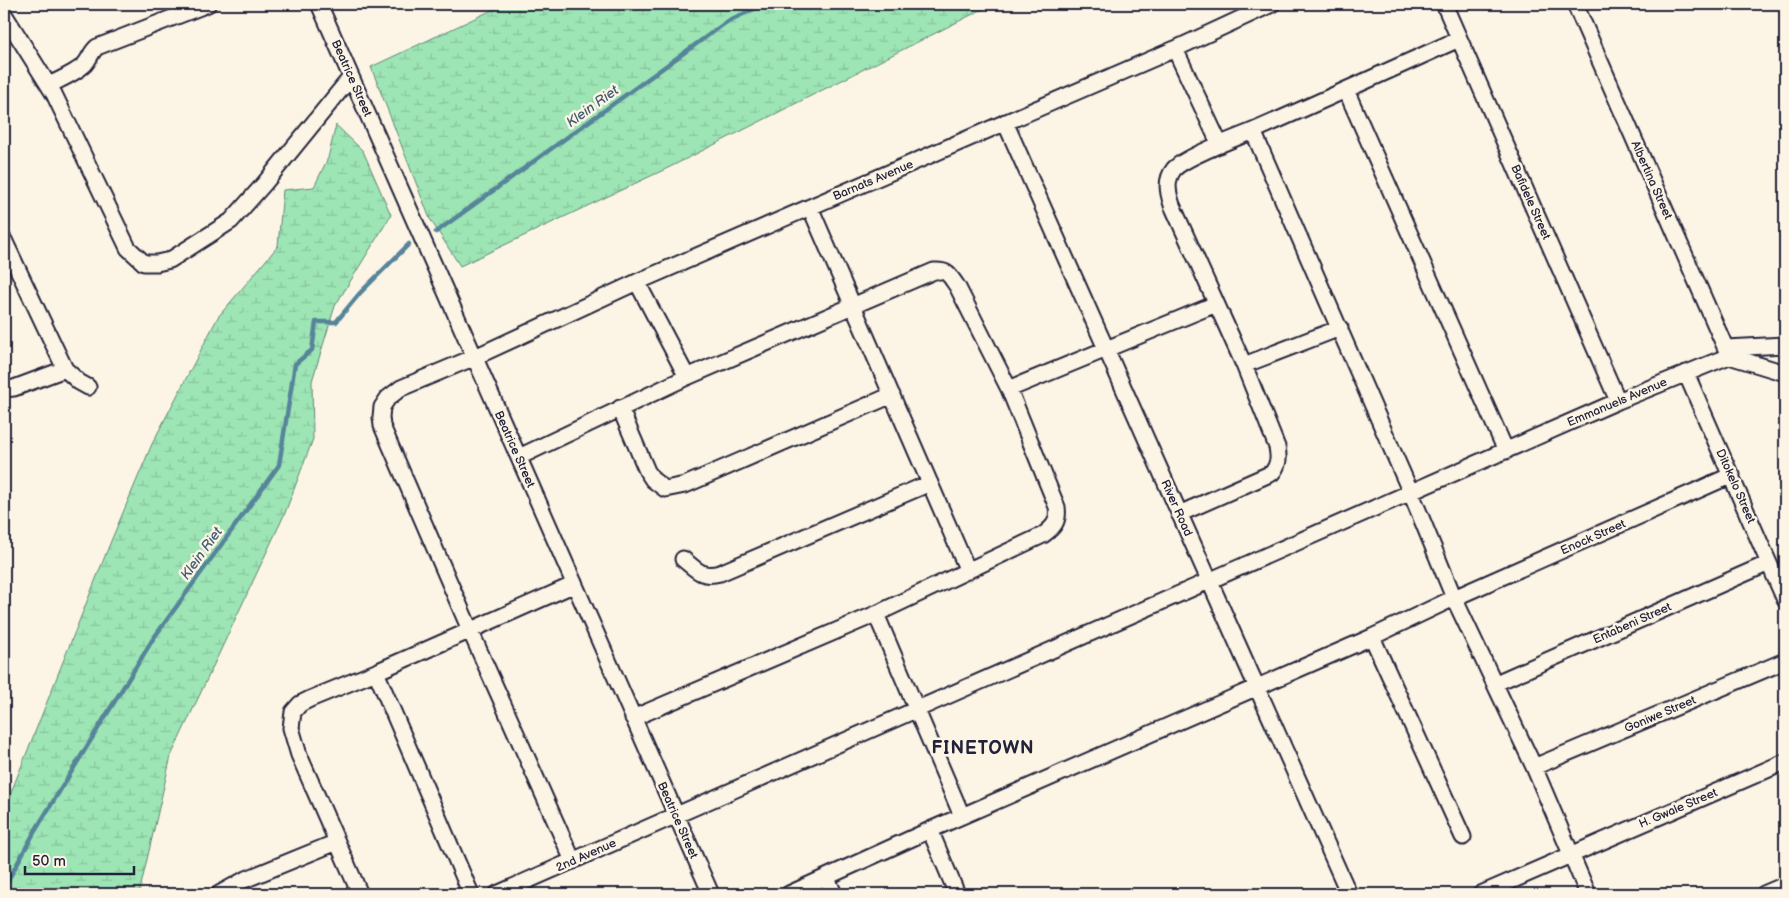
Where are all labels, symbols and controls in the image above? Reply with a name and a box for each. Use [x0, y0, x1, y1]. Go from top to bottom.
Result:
street label: Beatrice Street [328, 38, 375, 119]
water label: Klein Riet [563, 81, 622, 131]
street label: Albertina Street [1628, 139, 1676, 222]
street label: Barnats Avenue [831, 157, 916, 204]
street label: Bafidele Street [1507, 162, 1554, 242]
street label: Emmanuels Avenue [1565, 375, 1669, 430]
street label: Beatrice Street [491, 409, 538, 490]
street label: Ditokelo Street [1712, 447, 1759, 526]
street label: River Road [1157, 478, 1196, 539]
street label: Enock Street [1558, 516, 1628, 558]
water label: Klein Riet [177, 523, 227, 583]
street label: Entabeni Street [1591, 599, 1674, 647]
street label: Goniwe Street [1622, 693, 1699, 736]
district label: FINETOWN [931, 738, 1035, 759]
street label: Beatrice Street [654, 780, 701, 861]
street label: H. Gwale Street [1637, 785, 1720, 832]
street label: 2nd Avenue [554, 836, 619, 875]
scale bar [25, 843, 134, 875]
text: 50 m [32, 852, 66, 871]

